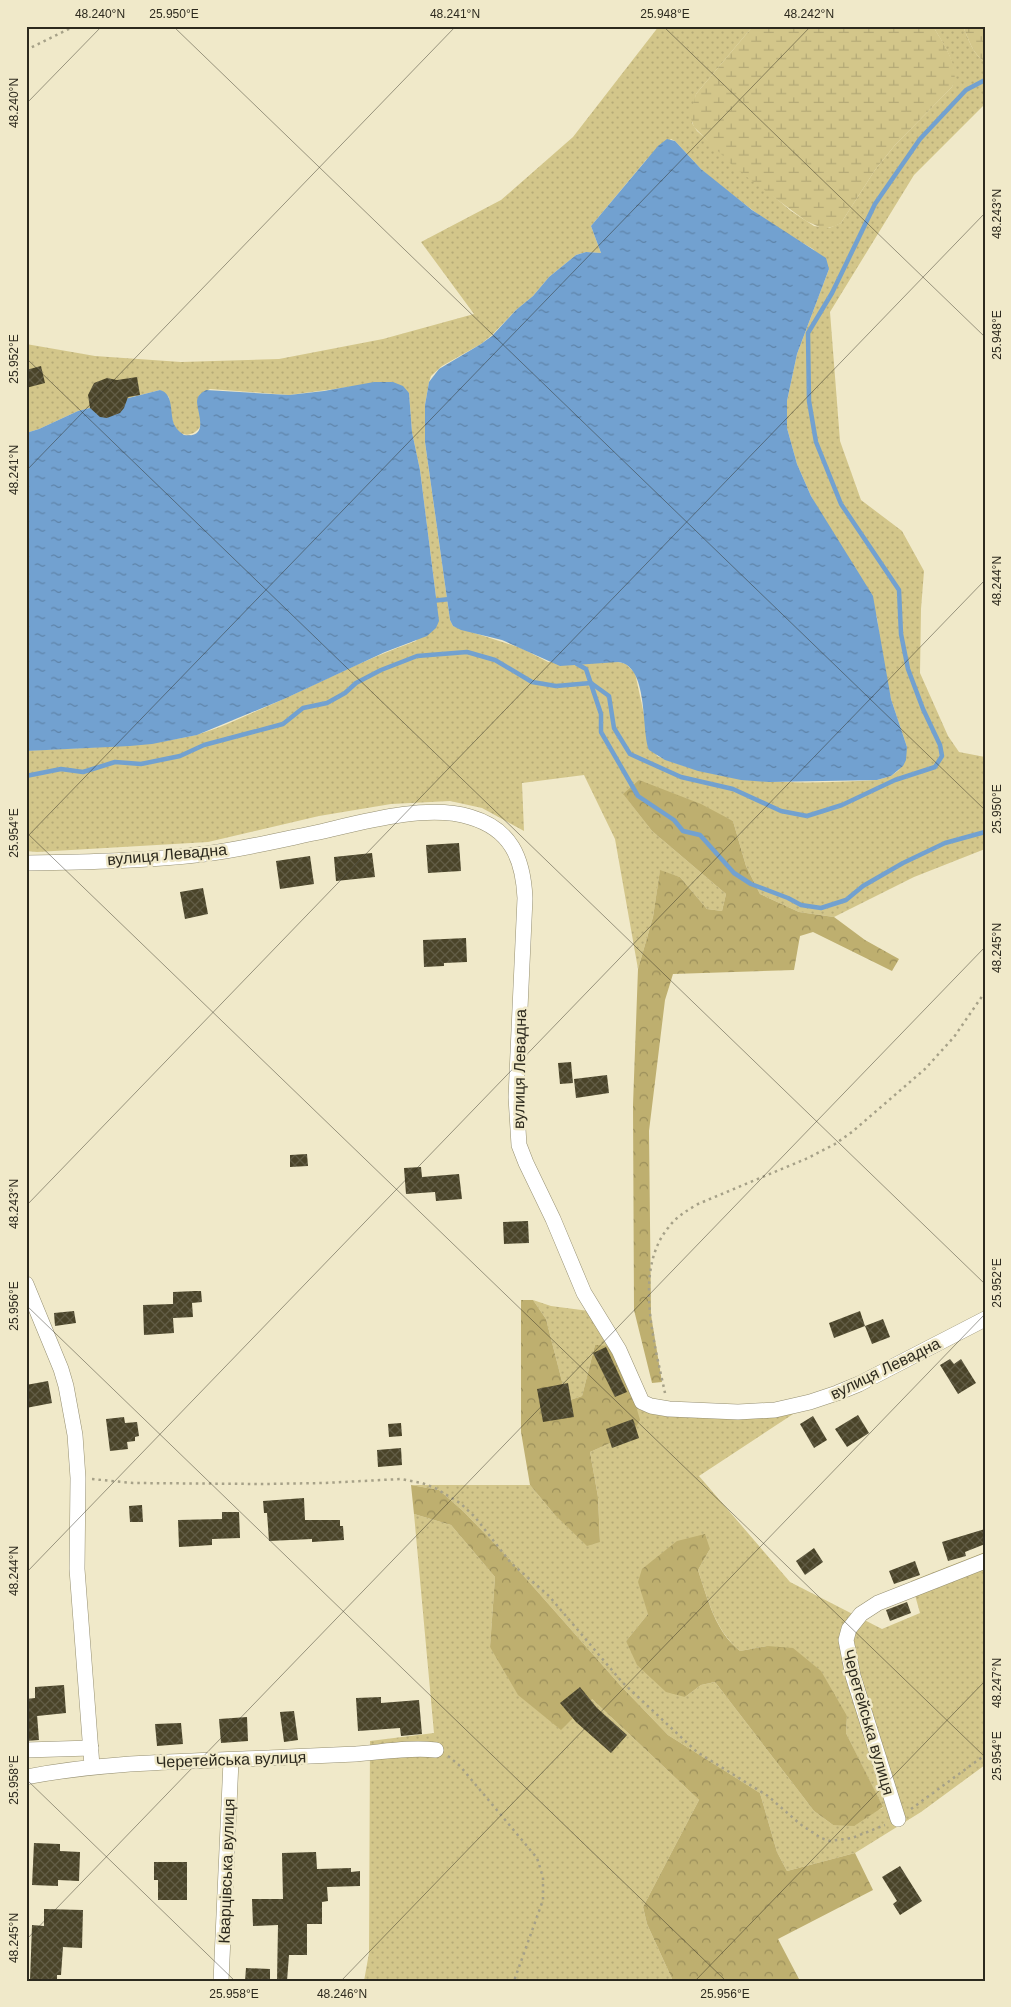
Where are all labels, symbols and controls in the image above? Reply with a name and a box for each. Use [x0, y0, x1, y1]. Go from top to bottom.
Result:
text: 48.240°N [75, 7, 125, 21]
text: 25.950°E [149, 7, 199, 21]
text: 48.241°N [430, 7, 480, 21]
text: 25.948°E [640, 7, 690, 21]
text: 48.242°N [784, 7, 834, 21]
text: 48.240°N [7, 78, 21, 128]
text: 48.243°N [990, 189, 1004, 239]
text: 25.948°E [990, 310, 1004, 360]
text: 25.952°E [7, 334, 21, 384]
text: 48.241°N [7, 445, 21, 495]
text: 48.244°N [990, 556, 1004, 606]
text: 25.950°E [990, 784, 1004, 834]
text: 25.954°E [7, 808, 21, 858]
street label: вулиця Левадна [107, 841, 228, 868]
text: 48.245°N [990, 923, 1004, 973]
street label: вулиця Левадна [510, 1009, 529, 1129]
text: 48.243°N [7, 1179, 21, 1229]
text: 25.952°E [990, 1258, 1004, 1308]
text: 25.956°E [7, 1281, 21, 1331]
street label: вулиця Левадна [828, 1334, 943, 1402]
text: 48.244°N [7, 1546, 21, 1596]
street label: Черетейська вулиця [840, 1647, 897, 1797]
text: 48.247°N [990, 1658, 1004, 1708]
text: 25.954°E [990, 1731, 1004, 1781]
street label: Черетейська вулиця [155, 1748, 307, 1771]
text: 25.958°E [7, 1755, 21, 1805]
street label: Кварцівська вулиця [215, 1798, 238, 1944]
text: 48.245°N [7, 1913, 21, 1963]
text: 25.958°E [209, 1987, 259, 2001]
text: 48.246°N [317, 1987, 367, 2001]
text: 25.956°E [700, 1987, 750, 2001]

